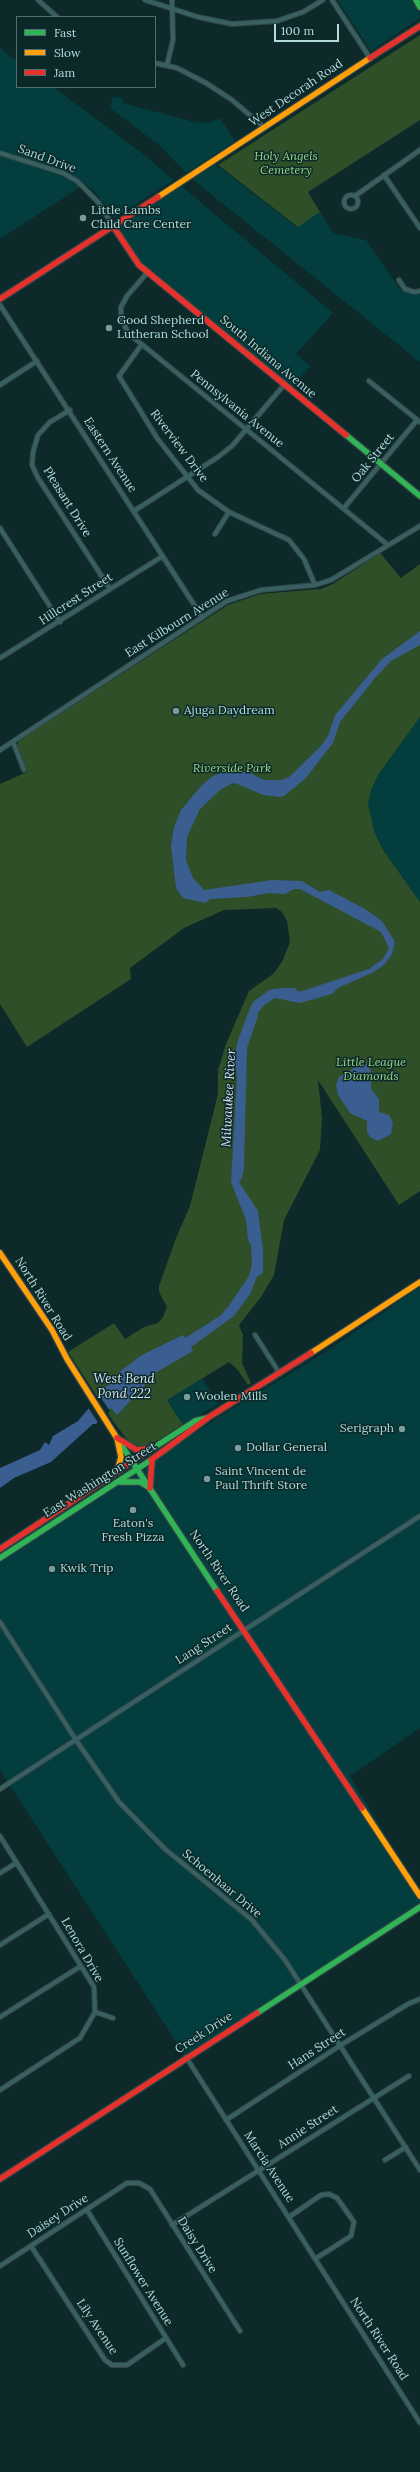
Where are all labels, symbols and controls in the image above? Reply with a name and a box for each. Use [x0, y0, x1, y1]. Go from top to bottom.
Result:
legend [16, 16, 156, 88]
scale bar [276, 16, 341, 42]
text: 100 m [281, 23, 314, 38]
text: Fast [54, 25, 77, 40]
text: Slow [54, 45, 81, 60]
street label: West Decorah Road [247, 56, 345, 130]
text: Jam [54, 65, 75, 80]
street label: Sand Drive [16, 142, 78, 176]
park label: Holy Angels Cemetery [254, 150, 318, 178]
place label: Little Lambs Child Care Center [91, 204, 191, 232]
marker: Little Lambs Child Care Center [78, 213, 88, 223]
street label: South Indiana Avenue [217, 313, 319, 401]
place label: Good Shepherd Lutheran School [117, 314, 209, 342]
marker: Good Shepherd Lutheran School [104, 323, 114, 333]
street label: Pennsylvania Avenue [187, 367, 287, 451]
street label: Riverview Drive [147, 407, 211, 485]
street label: Eastern Avenue [80, 415, 140, 495]
street label: Oak Street [349, 430, 397, 486]
street label: Pleasant Drive [40, 464, 94, 540]
street label: Hillcrest Street [37, 570, 115, 628]
street label: East Kilbourn Avenue [123, 585, 231, 661]
place label: Ajuga Daydream [184, 704, 275, 718]
marker: Ajuga Daydream [171, 706, 181, 716]
park label: Riverside Park [193, 762, 271, 776]
water label: Milwaukee River [219, 1048, 239, 1148]
park label: Little League Diamonds [336, 1056, 406, 1084]
street label: North River Road [11, 1255, 75, 1343]
water label: West Bend Pond 222 [93, 1371, 155, 1402]
place label: Woolen Mills [195, 1390, 267, 1404]
marker: Woolen Mills [182, 1392, 192, 1402]
place label: Serigraph [340, 1422, 394, 1436]
marker: Serigraph [397, 1424, 407, 1434]
street label: East Washington Street [41, 1439, 159, 1521]
place label: Dollar General [246, 1441, 327, 1455]
marker: Dollar General [233, 1443, 243, 1453]
place label: Saint Vincent de Paul Thrift Store [215, 1465, 307, 1493]
marker: Saint Vincent de Paul Thrift Store [202, 1474, 212, 1484]
marker: Eaton's Fresh Pizza [128, 1505, 138, 1515]
place label: Eaton's Fresh Pizza [101, 1517, 165, 1545]
street label: North River Road [186, 1527, 252, 1615]
place label: Kwik Trip [60, 1562, 113, 1576]
marker: Kwik Trip [47, 1564, 57, 1574]
street label: Lang Street [173, 1620, 235, 1668]
street label: Schoenhaar Drive [179, 1847, 265, 1921]
street label: Lenora Drive [58, 1915, 106, 1985]
street label: Creek Drive [172, 2009, 236, 2057]
street label: Hans Street [286, 2025, 348, 2073]
street label: Annie Street [275, 2102, 341, 2152]
street label: Marcia Avenue [241, 2129, 297, 2205]
street label: Daisey Drive [25, 2191, 91, 2241]
street label: Daisy Drive [174, 2214, 220, 2276]
street label: Sunflower Avenue [110, 2235, 176, 2329]
street label: North River Road [347, 2295, 411, 2383]
street label: Lily Avenue [73, 2297, 121, 2357]

